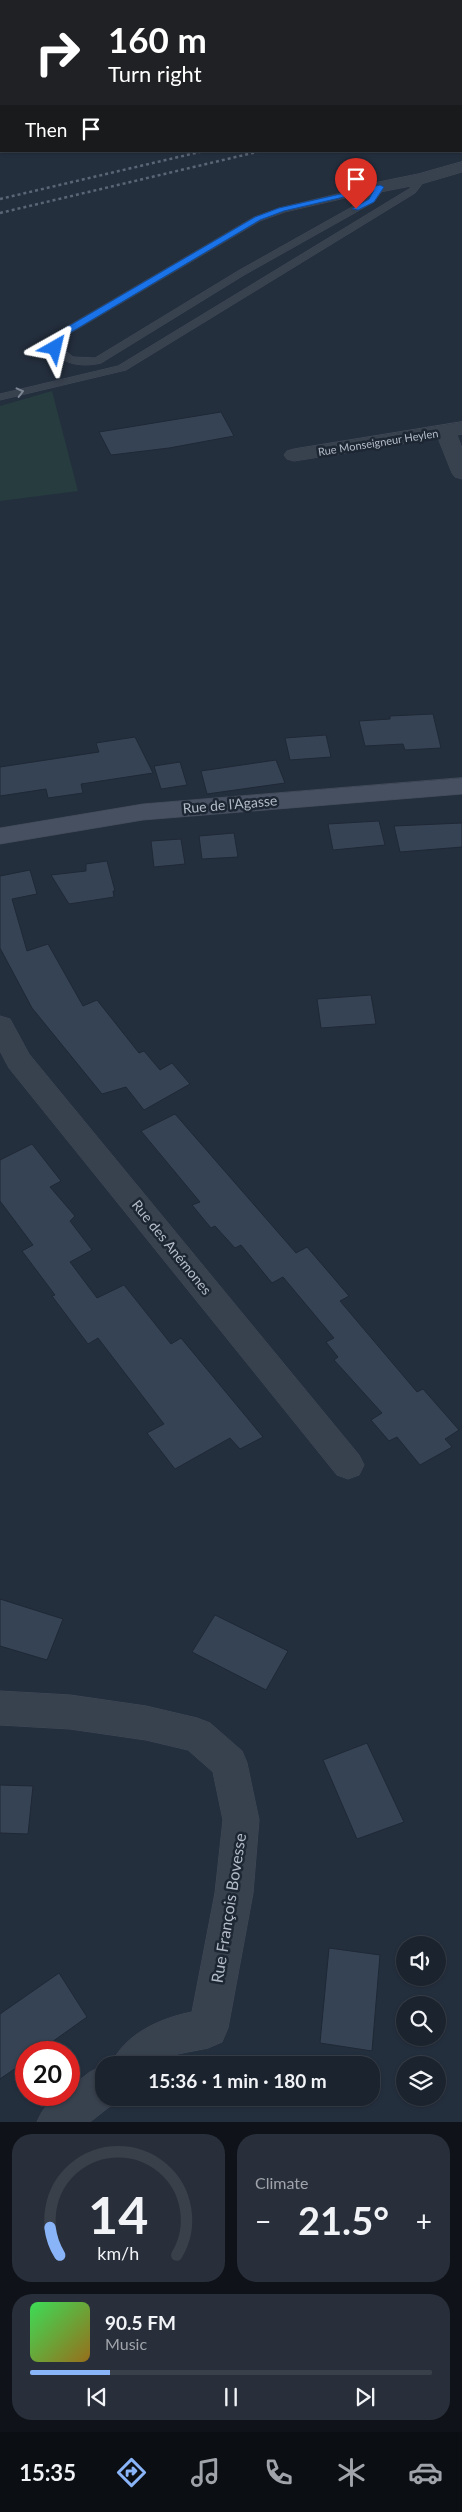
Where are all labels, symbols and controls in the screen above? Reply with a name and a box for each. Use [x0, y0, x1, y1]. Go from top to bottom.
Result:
text: 160 m [108, 18, 207, 60]
icon: right [25, 20, 90, 85]
text: Turn right [108, 60, 202, 87]
icon: arrive [77, 115, 105, 143]
text: Then [25, 118, 67, 141]
pin [335, 158, 377, 209]
icon: arrive [342, 165, 370, 193]
position arrow [28, 321, 80, 373]
one-way arrow [16, 387, 25, 398]
street label: Rue Monseigneur Heylen [317, 426, 439, 458]
street label: Rue de l'Agasse [182, 791, 278, 817]
street label: Rue des Anémones [129, 1196, 215, 1298]
street label: Rue François Bovesse [207, 1832, 249, 1984]
map controls [396, 1936, 446, 2106]
button: sound [396, 1936, 446, 1986]
button: search [396, 1996, 446, 2046]
speed limit sign: 20 [15, 2041, 80, 2106]
button: layers [396, 2056, 446, 2106]
text: 15:36 · 1 min · 180 m [148, 2069, 327, 2092]
text: Climate [255, 2173, 308, 2192]
text: 14 [88, 2183, 149, 2245]
text: 21.5° [298, 2197, 389, 2243]
text: − [255, 2204, 271, 2238]
text: + [416, 2204, 432, 2238]
text: km/h [98, 2242, 139, 2264]
text: 90.5 FM [105, 2311, 176, 2334]
text: Music [105, 2334, 147, 2353]
icon: previous [83, 2383, 111, 2411]
icon: pause [217, 2383, 245, 2411]
icon: next [351, 2383, 379, 2411]
icon: directions [114, 2455, 149, 2490]
icon: music [188, 2455, 223, 2490]
icon: phone [261, 2455, 296, 2490]
icon: climate [334, 2455, 369, 2490]
icon: car [408, 2455, 443, 2490]
text: 15:35 [19, 2459, 76, 2486]

